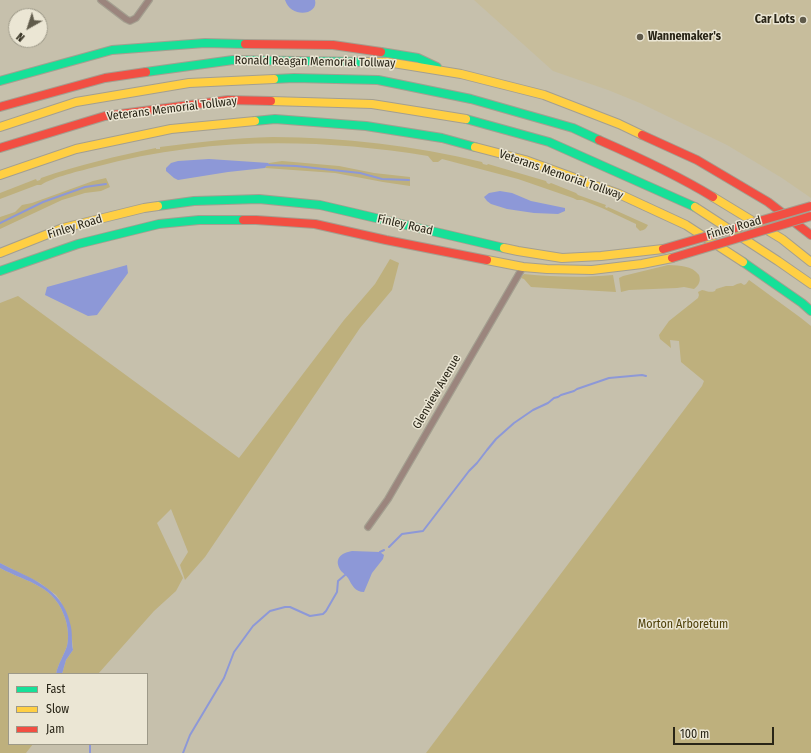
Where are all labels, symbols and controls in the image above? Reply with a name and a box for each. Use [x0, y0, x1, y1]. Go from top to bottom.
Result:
north arrow [8, 8, 48, 48]
place label: Car Lots [755, 13, 795, 27]
marker: Car Lots [798, 15, 808, 25]
text: N [14, 30, 27, 44]
place label: Wannemaker's [648, 30, 721, 44]
marker: Wannemaker's [635, 32, 645, 42]
street label: Ronald Reagan Memorial Tollway [235, 53, 395, 71]
street label: Veterans Memorial Tollway [106, 94, 238, 124]
street label: Veterans Memorial Tollway [497, 147, 625, 203]
street label: Finley Road [46, 212, 104, 242]
street label: Finley Road [376, 212, 434, 238]
street label: Finley Road [705, 213, 763, 243]
street label: Glenview Avenue [410, 352, 464, 432]
park label: Morton Arboretum [638, 618, 728, 632]
legend [8, 673, 148, 745]
text: Fast [46, 682, 65, 696]
text: Slow [46, 702, 69, 716]
scale bar [675, 719, 776, 745]
text: Jam [46, 722, 64, 736]
text: 100 m [680, 727, 709, 741]

